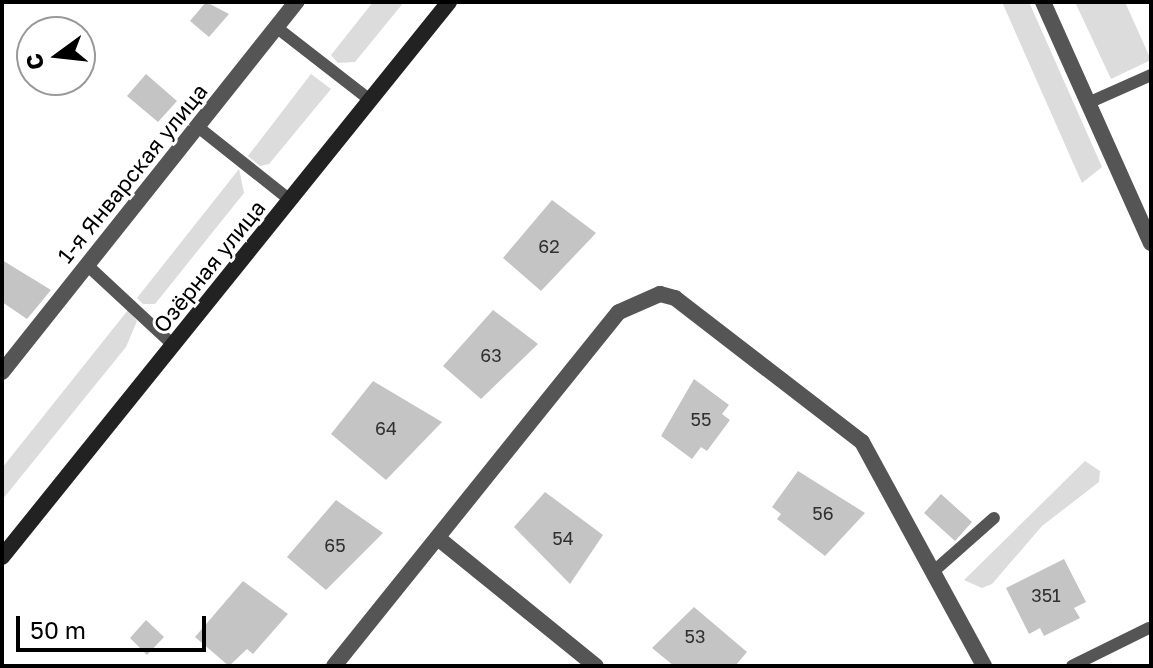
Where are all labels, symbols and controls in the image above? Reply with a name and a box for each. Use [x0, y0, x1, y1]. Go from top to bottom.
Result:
north arrow [16, 16, 96, 96]
text: С [19, 51, 49, 73]
street label: 1-я Январская улица [51, 78, 213, 268]
street label: Озёрная улица [148, 195, 270, 337]
house number: 62 [538, 235, 560, 257]
house number: 63 [480, 344, 502, 366]
house number: 55 [691, 408, 711, 430]
house number: 64 [375, 417, 397, 439]
house number: 56 [812, 502, 834, 524]
house number: 54 [552, 527, 574, 549]
house number: 65 [324, 534, 346, 556]
house number: 351 [1031, 584, 1061, 606]
scale bar [20, 600, 210, 650]
text: 50 m [30, 615, 86, 644]
house number: 53 [685, 625, 705, 647]

